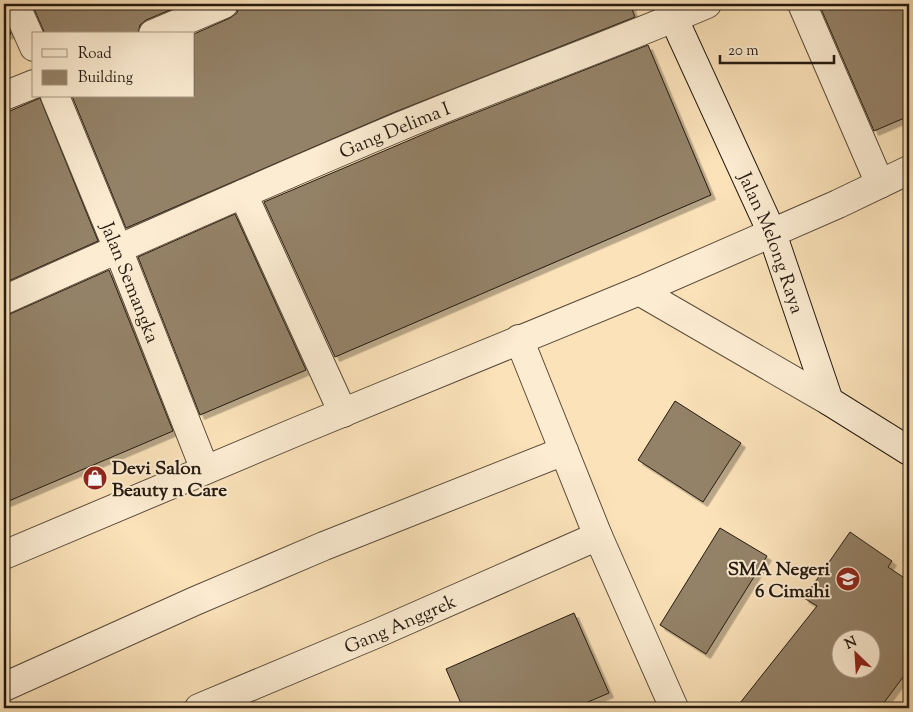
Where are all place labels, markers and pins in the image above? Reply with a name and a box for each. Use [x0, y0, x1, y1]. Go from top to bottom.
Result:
place label: Devi Salon Beauty n Care [112, 456, 227, 505]
shop icon: Devi Salon Beauty n Care [82, 465, 108, 491]
place label: SMA Negeri 6 Cimahi [728, 557, 831, 606]
school or university icon: SMA Negeri 6 Cimahi [835, 566, 861, 592]

